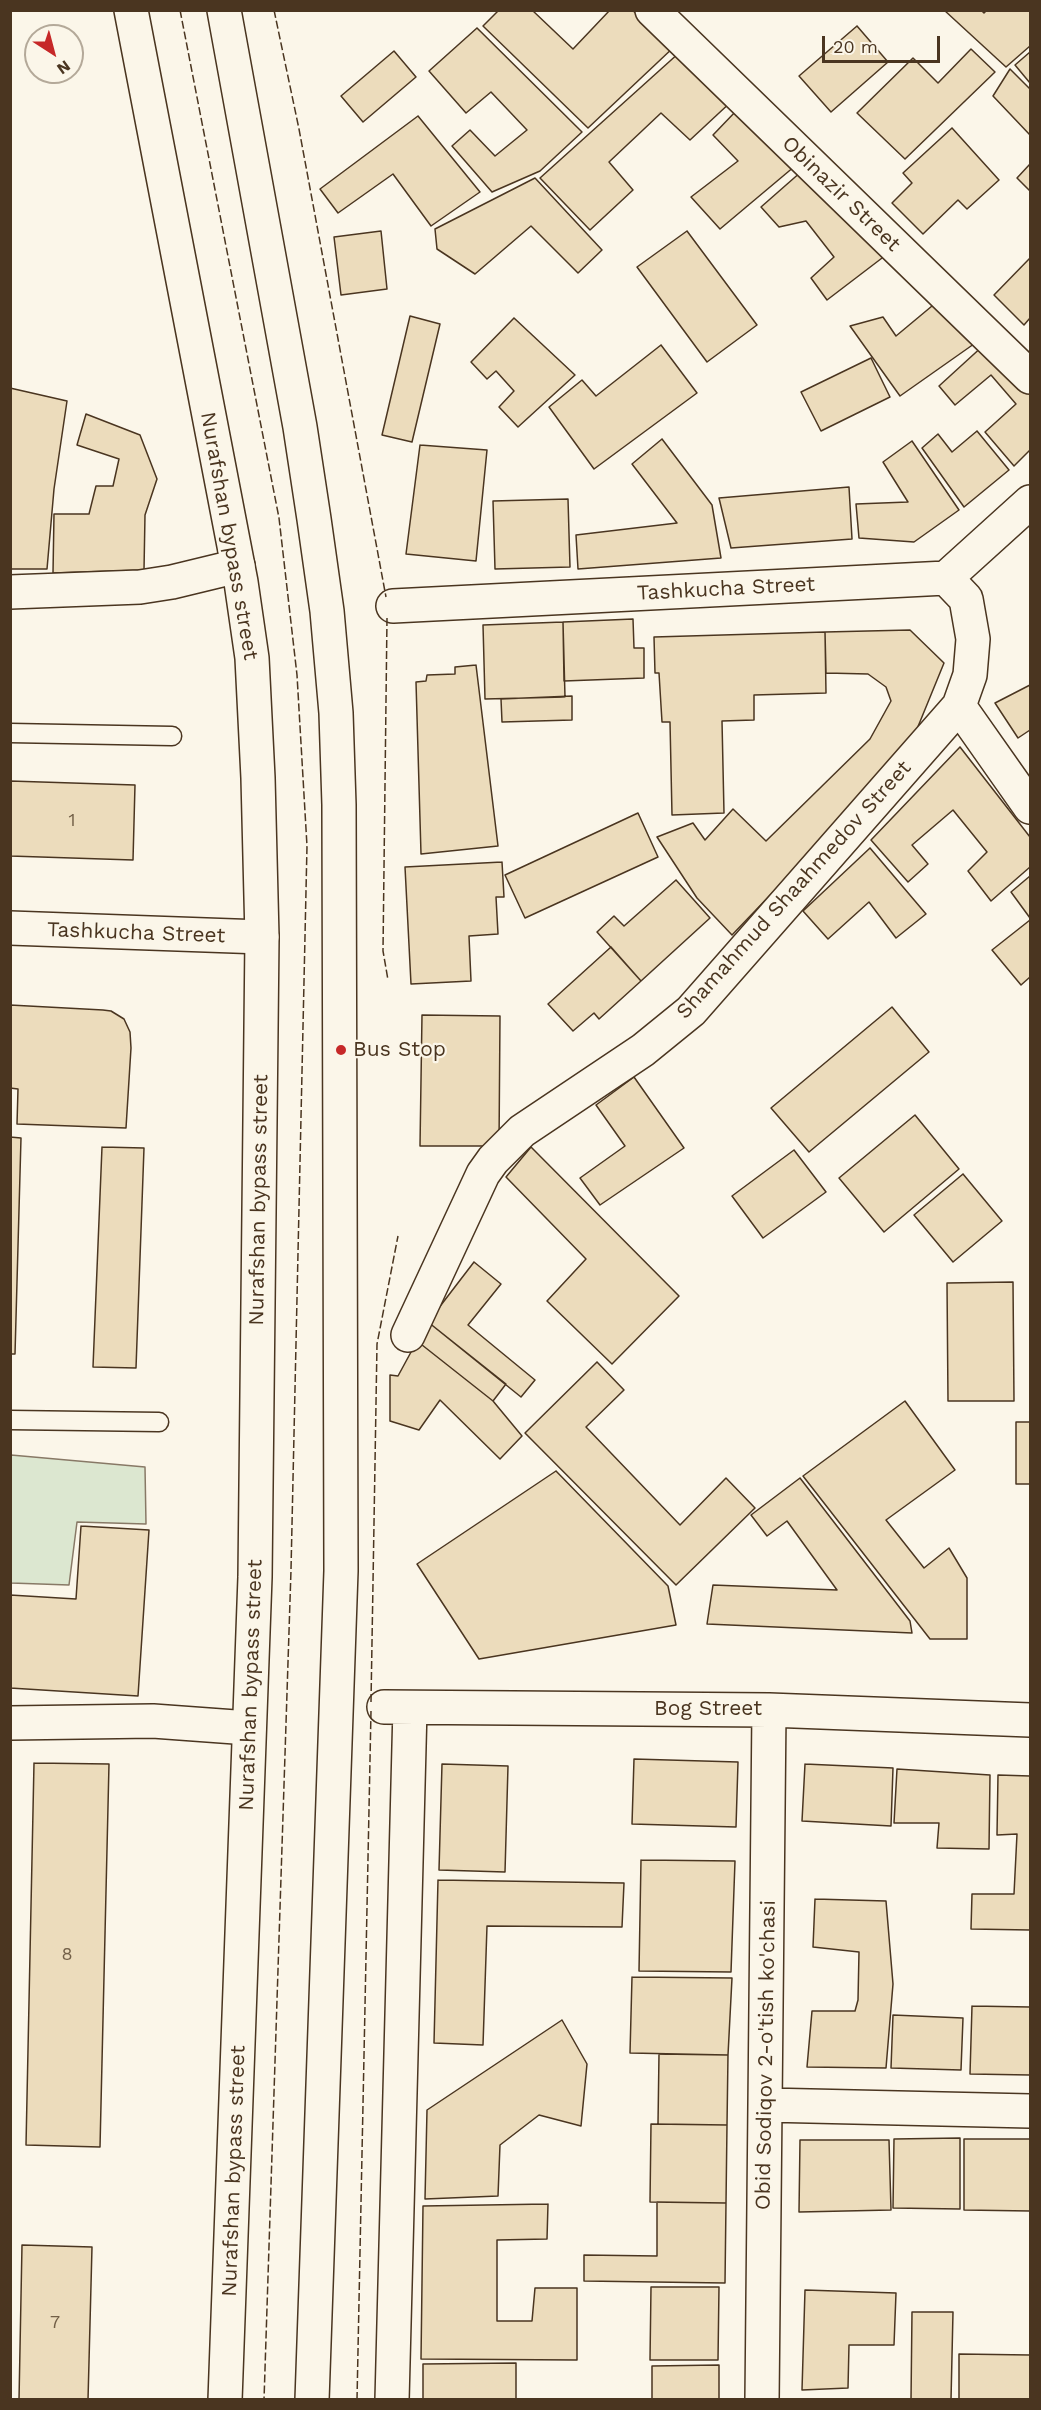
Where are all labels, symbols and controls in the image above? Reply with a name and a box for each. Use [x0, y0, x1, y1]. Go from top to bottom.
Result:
north arrow [24, 24, 84, 84]
scale bar [825, 24, 944, 62]
text: 20 m [833, 36, 878, 57]
text: N [53, 56, 74, 79]
street label: Obinazir Street [777, 131, 905, 257]
street label: Nurafshan bypass street [195, 410, 263, 662]
street label: Tashkucha Street [636, 572, 816, 606]
street label: Shamahmud Shaahmedov Street [671, 756, 917, 1024]
house number: 1 [68, 810, 76, 832]
street label: Tashkucha Street [46, 917, 226, 949]
place label: Bus Stop [353, 1037, 446, 1063]
marker: Bus Stop [334, 1043, 348, 1057]
street label: Nurafshan bypass street [244, 1074, 274, 1326]
street label: Nurafshan bypass street [234, 1559, 268, 1811]
street label: Bog Street [654, 1696, 762, 1722]
street label: Obid Sodiqov 2-o'tish ko'chasi [751, 1900, 781, 2210]
house number: 8 [61, 1944, 73, 1966]
street label: Nurafshan bypass street [217, 2045, 251, 2297]
house number: 7 [50, 2312, 60, 2334]

